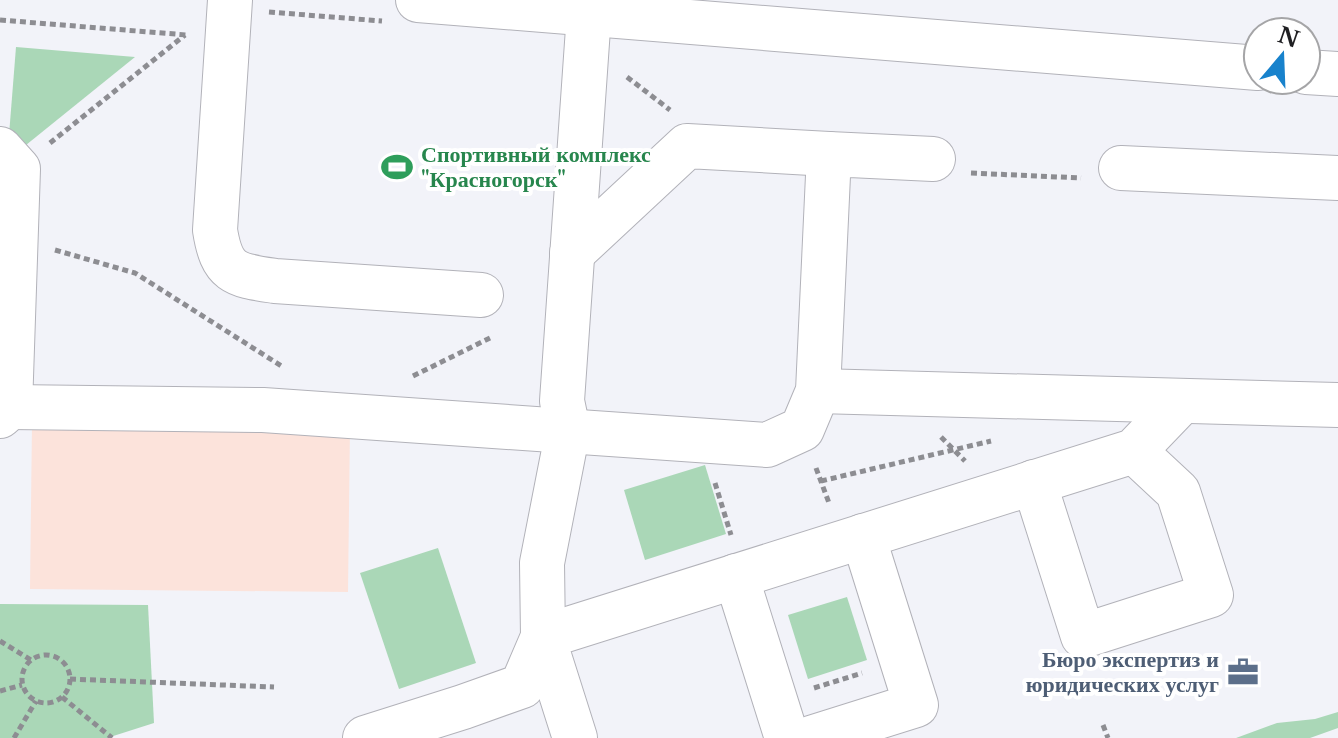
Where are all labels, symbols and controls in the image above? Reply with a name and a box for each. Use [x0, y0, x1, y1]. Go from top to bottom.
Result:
north arrow [1242, 16, 1322, 96]
text: N [1274, 21, 1303, 54]
place label: Спортивный комплекс "Красногорск" [421, 141, 651, 193]
sports icon: Спортивный комплекс "Красногорск" [380, 150, 414, 184]
place label: Бюро экспертиз и юридических услуг [1026, 646, 1219, 698]
office icon: Бюро экспертиз и юридических услуг [1226, 655, 1260, 689]

